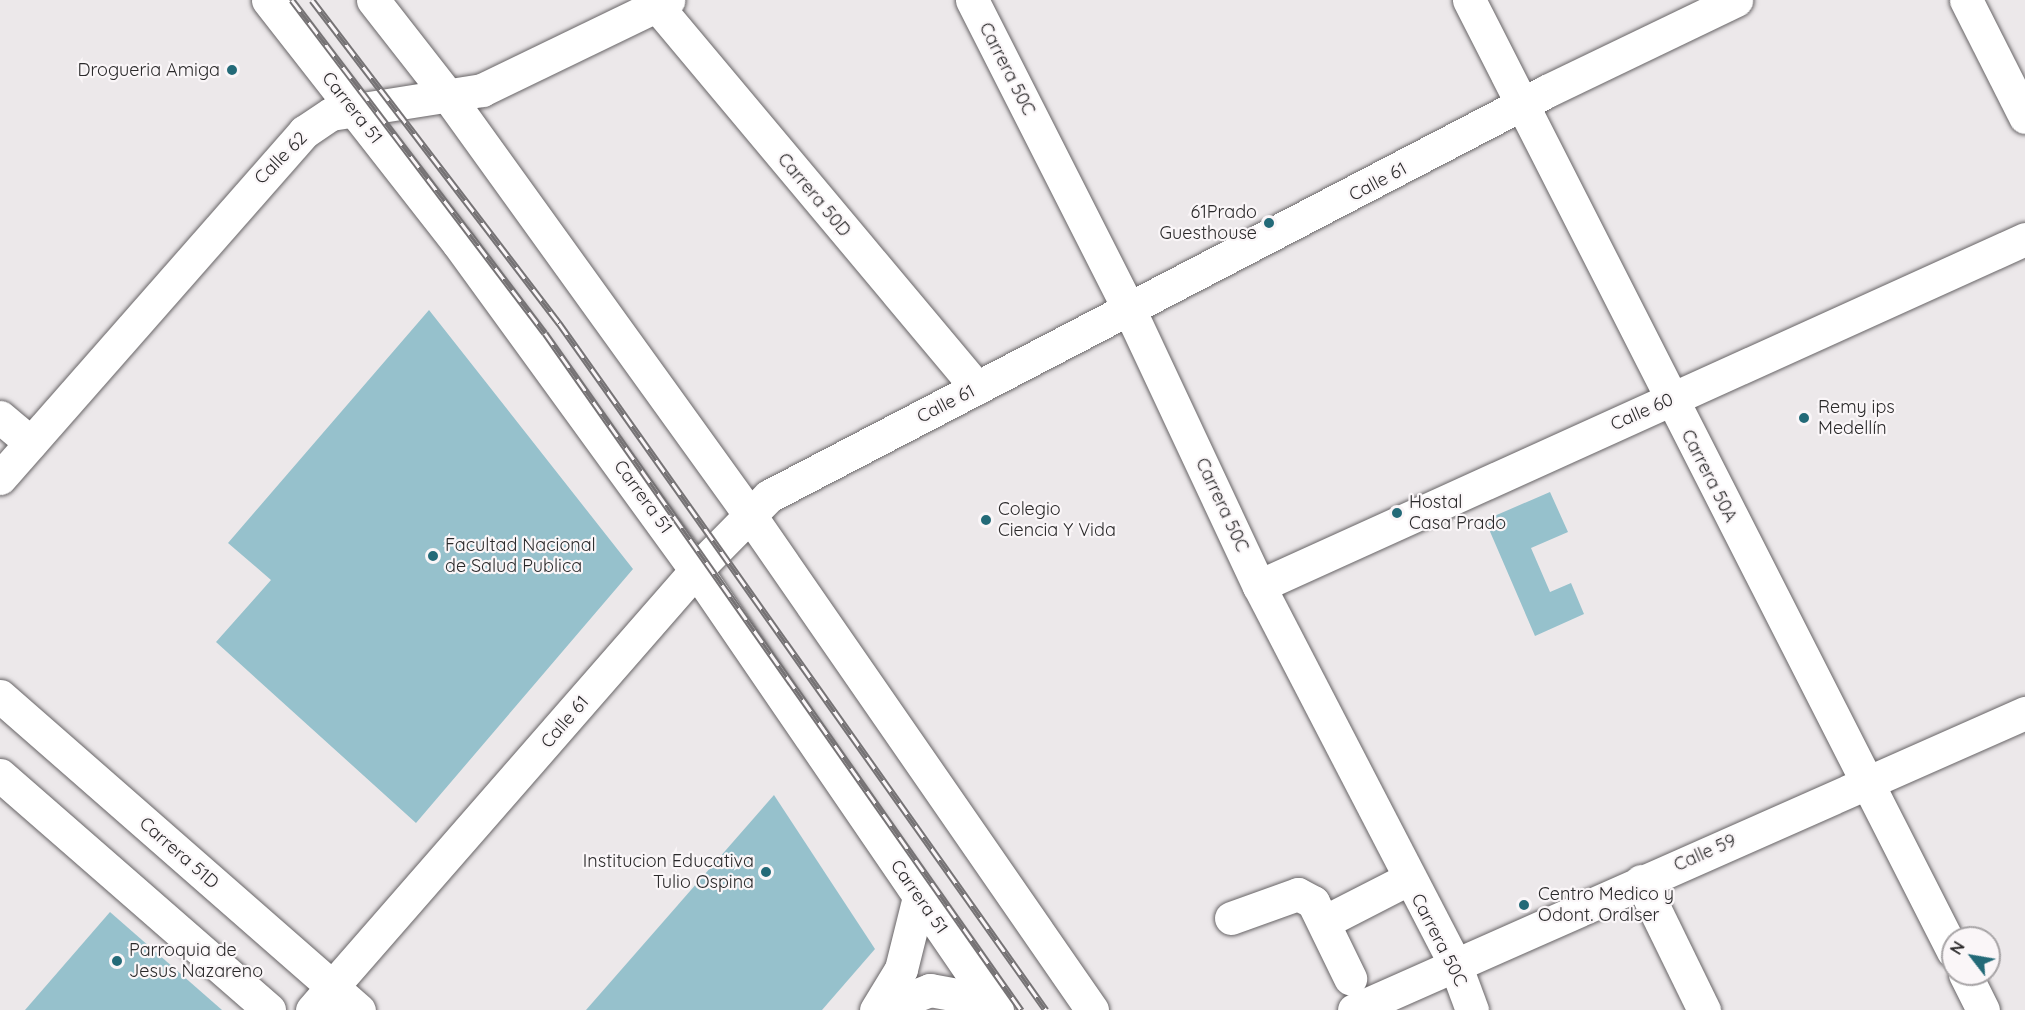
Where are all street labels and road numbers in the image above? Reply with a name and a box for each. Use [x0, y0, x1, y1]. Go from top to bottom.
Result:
street label: Carrera 50C [974, 19, 1040, 119]
street label: Carrera 51 [317, 68, 387, 148]
street label: Calle 62 [250, 127, 312, 189]
street label: Carrera 50D [773, 149, 855, 241]
street label: Calle 61 [1346, 158, 1410, 206]
street label: Calle 61 [913, 380, 979, 428]
street label: Calle 60 [1607, 389, 1677, 435]
street label: Carrera 50A [1676, 426, 1742, 526]
street label: Carrera 50C [1191, 455, 1253, 555]
street label: Carrera 51 [609, 456, 677, 538]
street label: Calle 61 [536, 691, 594, 753]
street label: Carrera 51D [135, 813, 223, 893]
street label: Calle 59 [1671, 830, 1739, 876]
street label: Carrera 51 [886, 856, 952, 938]
street label: Carrera 50C [1406, 890, 1472, 990]

